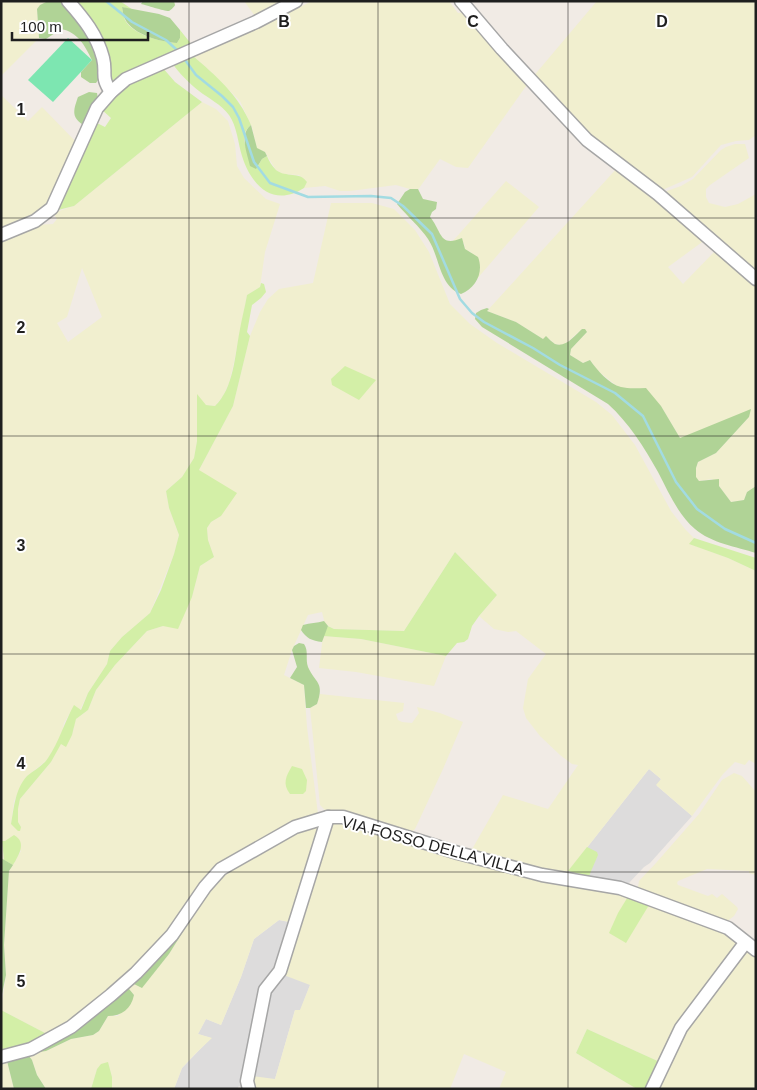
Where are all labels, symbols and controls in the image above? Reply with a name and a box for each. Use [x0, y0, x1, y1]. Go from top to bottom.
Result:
scale bar [12, 10, 149, 42]
text: B [278, 13, 290, 30]
text: C [467, 13, 479, 30]
text: D [656, 13, 668, 30]
text: 100 m [20, 18, 62, 35]
text: 1 [17, 101, 26, 118]
text: 2 [17, 319, 26, 336]
text: 3 [17, 537, 26, 554]
text: 4 [17, 755, 26, 772]
street label: VIA FOSSO DELLA VILLA [340, 813, 526, 878]
text: 5 [17, 973, 26, 990]

